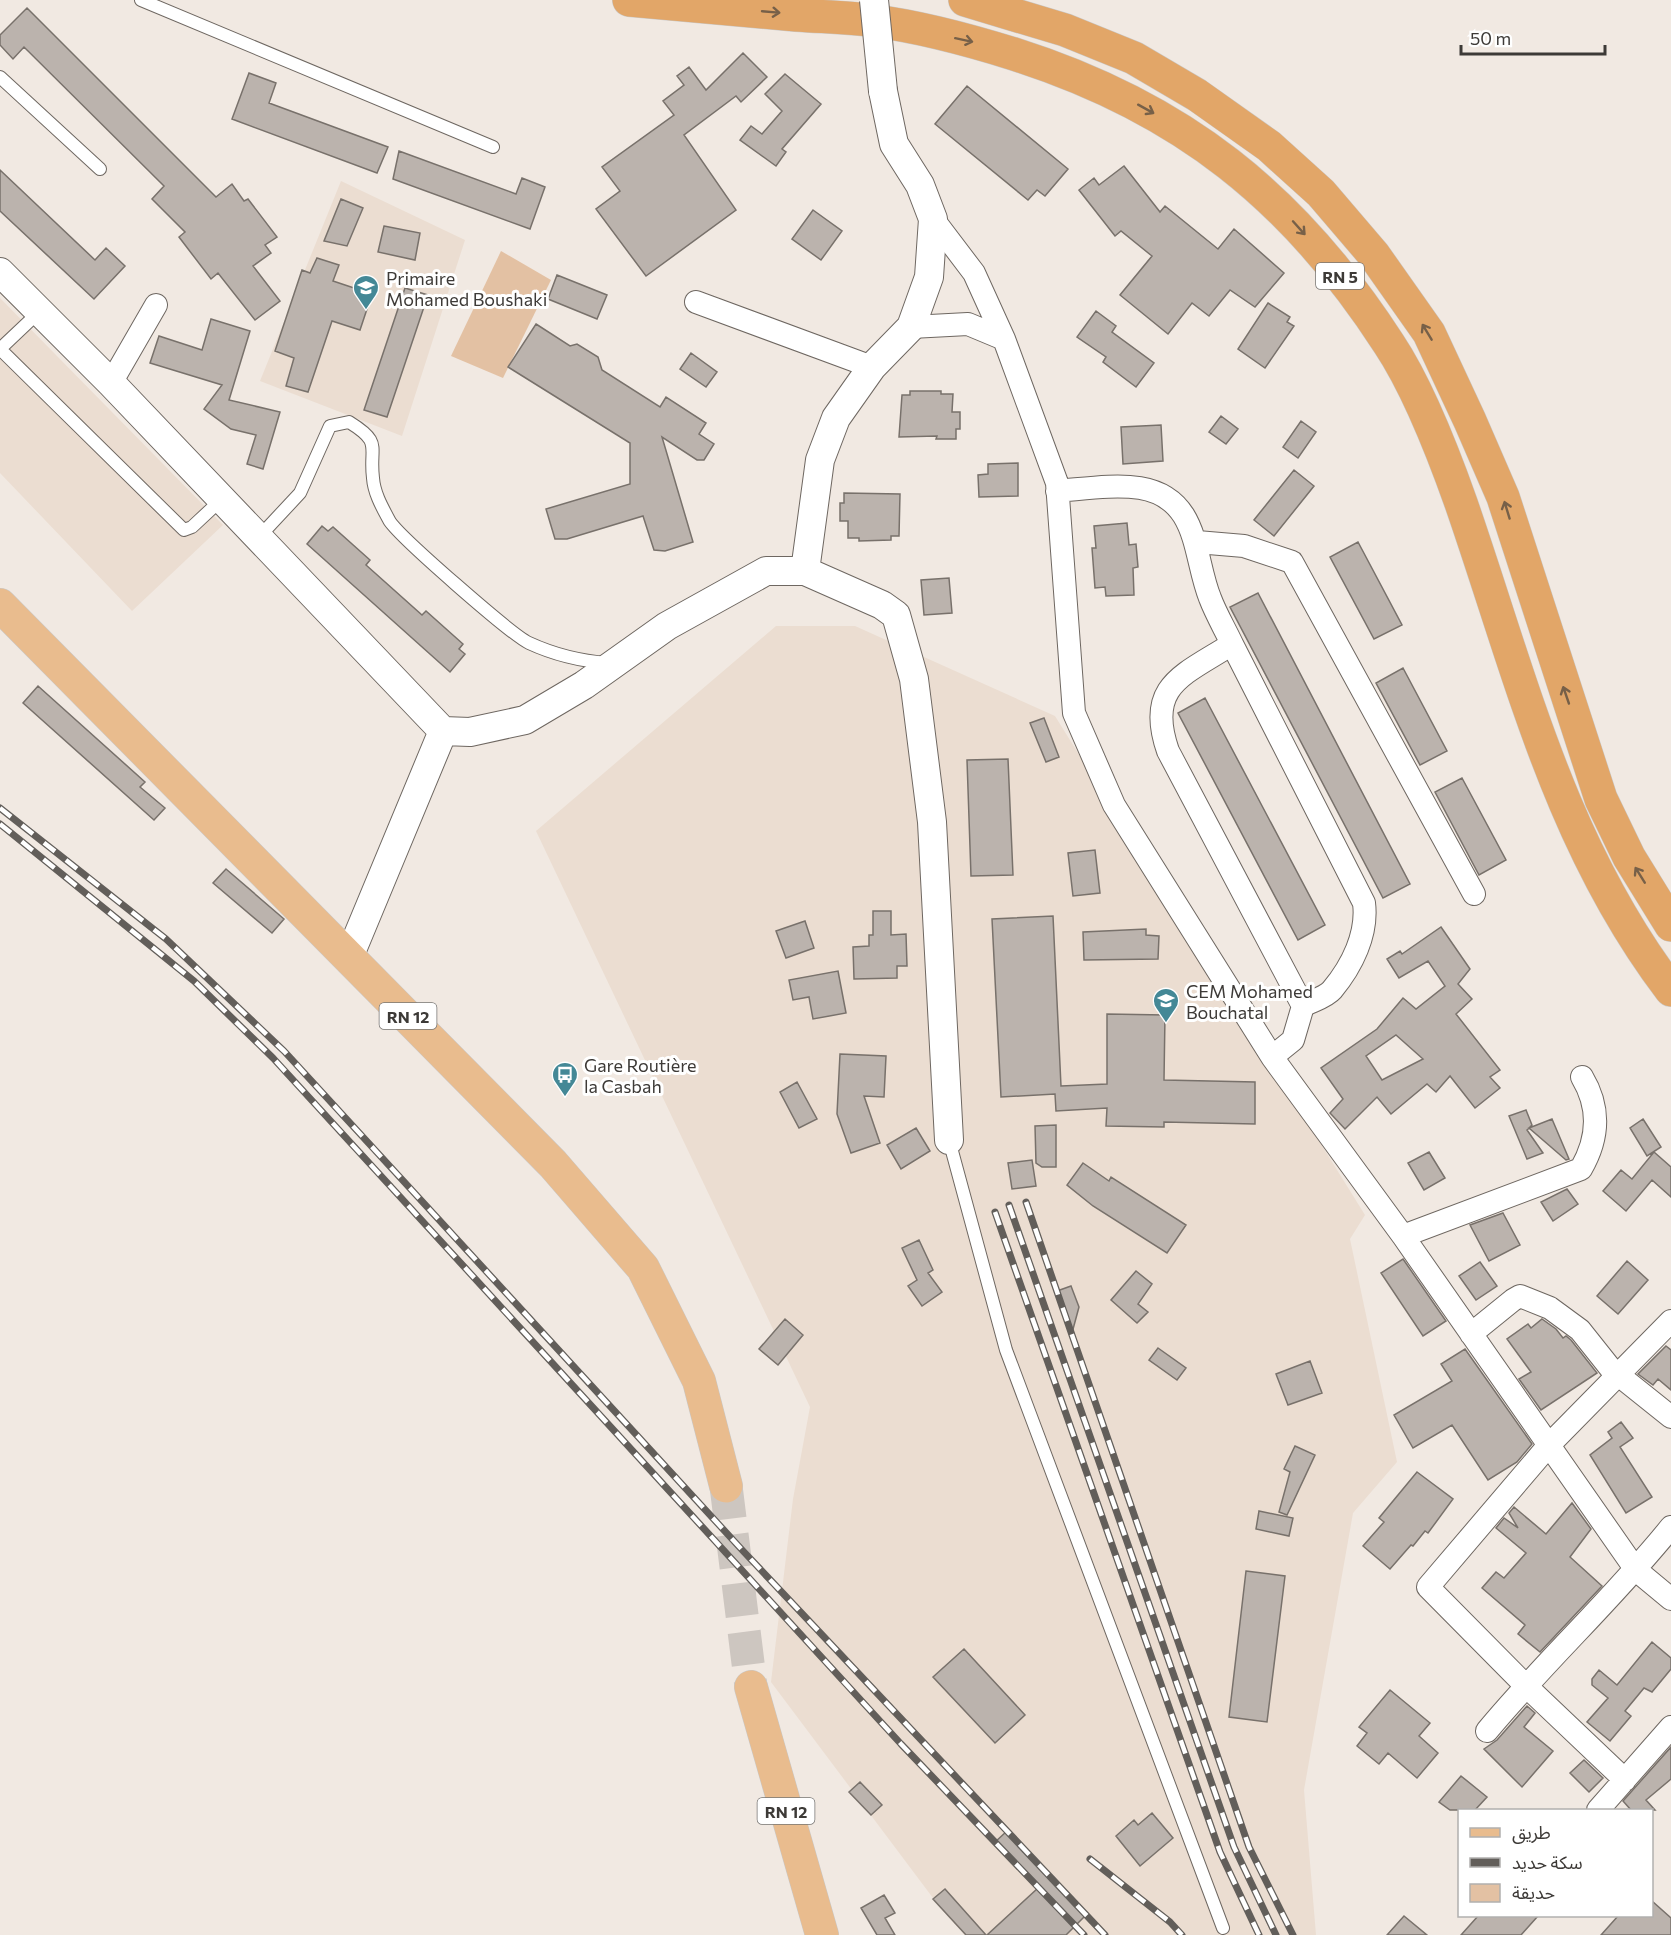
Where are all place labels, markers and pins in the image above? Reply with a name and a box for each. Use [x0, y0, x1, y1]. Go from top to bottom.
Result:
place label: Primaire Mohamed Boushaki [386, 267, 547, 310]
school or university icon: Primaire Mohamed Boushaki [351, 273, 381, 311]
place label: CEM Mohamed Bouchatal [1186, 980, 1313, 1023]
school or university icon: CEM Mohamed Bouchatal [1151, 986, 1181, 1024]
place label: Gare Routière la Casbah [584, 1054, 697, 1097]
bus stop icon: Gare Routière la Casbah [550, 1060, 580, 1098]

